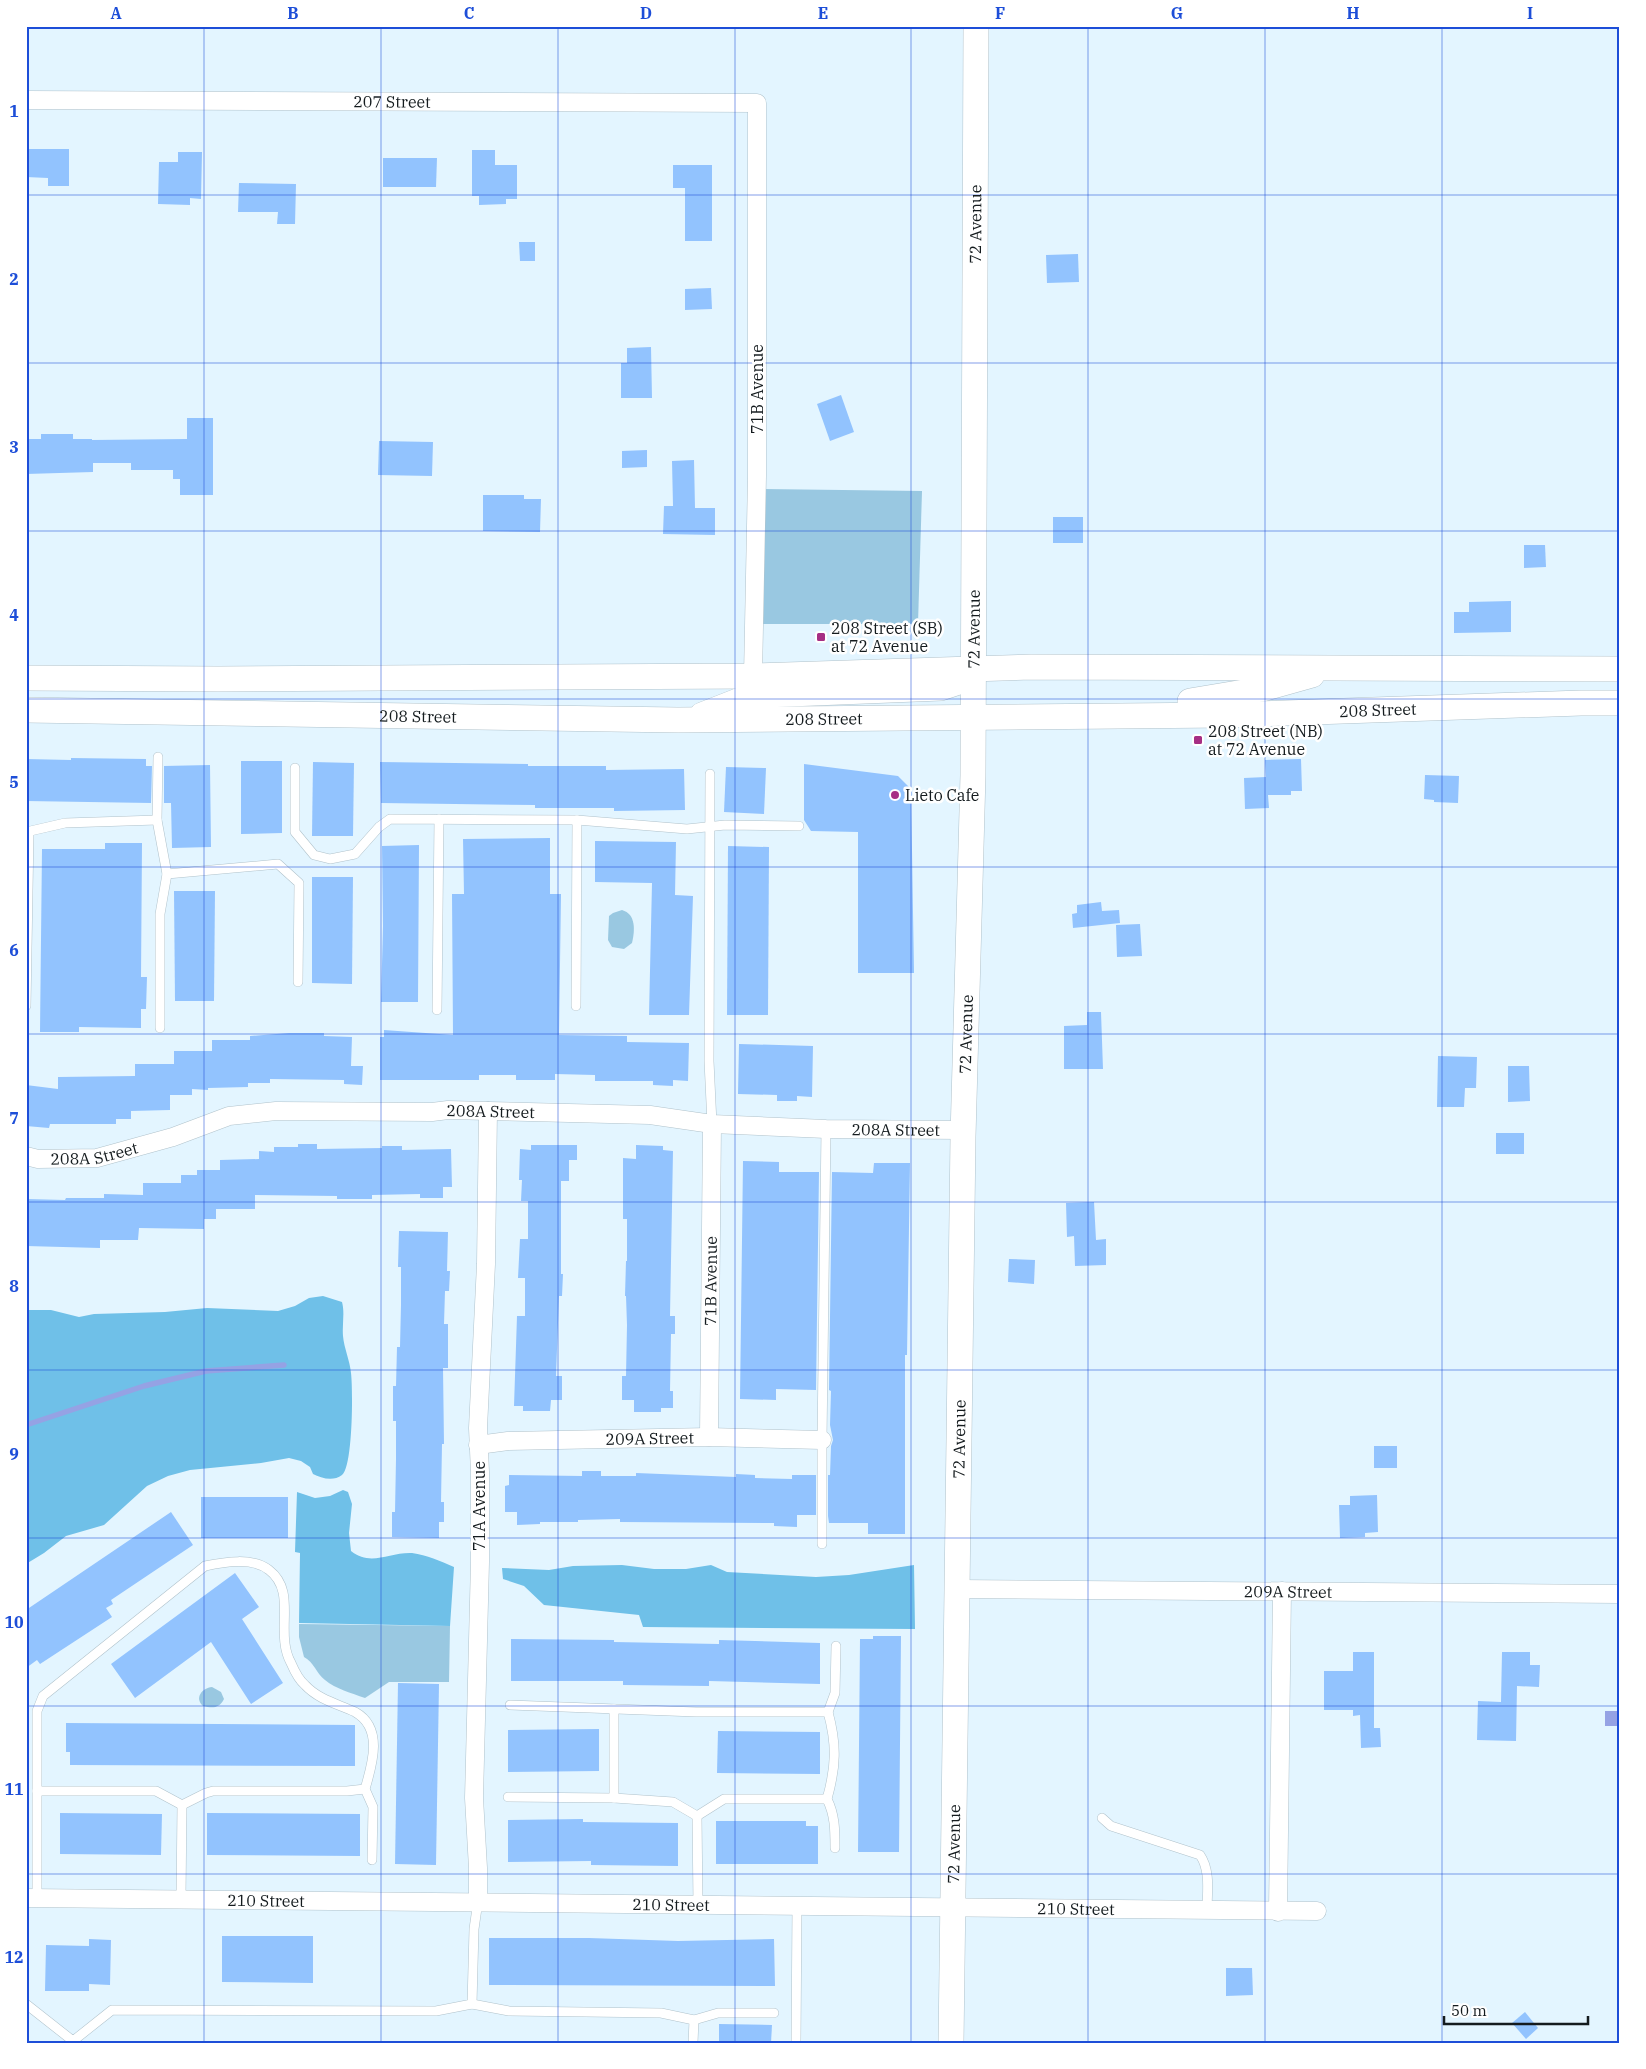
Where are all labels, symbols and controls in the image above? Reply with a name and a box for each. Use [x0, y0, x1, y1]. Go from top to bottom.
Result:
text: A [110, 3, 122, 23]
text: B [287, 3, 299, 23]
text: C [464, 3, 474, 23]
text: D [640, 3, 652, 23]
text: E [818, 3, 828, 23]
text: F [995, 3, 1005, 23]
text: G [1171, 3, 1183, 23]
text: H [1347, 3, 1360, 23]
text: I [1527, 3, 1533, 23]
street label: 207 Street [353, 91, 431, 112]
text: 1 [9, 101, 19, 121]
street label: 72 Avenue [965, 185, 985, 264]
text: 2 [9, 269, 19, 289]
street label: 71B Avenue [747, 344, 767, 434]
text: 3 [9, 437, 19, 457]
street label: 72 Avenue [963, 590, 984, 669]
text: 4 [9, 605, 19, 625]
place label: 208 Street (SB) at 72 Avenue [831, 618, 943, 656]
marker: 208 Street (SB) at 72 Avenue [815, 631, 827, 643]
street label: 208 Street [1339, 699, 1417, 721]
street label: 208 Street [379, 705, 457, 727]
street label: 208 Street [785, 708, 863, 729]
place label: 208 Street (NB) at 72 Avenue [1208, 721, 1323, 759]
marker: 208 Street (NB) at 72 Avenue [1192, 734, 1204, 746]
text: 5 [9, 772, 19, 792]
place label: Lieto Cafe [905, 785, 979, 805]
marker: Lieto Cafe [889, 789, 901, 801]
text: 6 [9, 940, 19, 960]
street label: 72 Avenue [955, 994, 977, 1074]
street label: 208A Street [446, 1100, 535, 1122]
text: 7 [9, 1108, 19, 1128]
street label: 208A Street [851, 1119, 940, 1140]
street label: 208A Street [50, 1137, 140, 1169]
street label: 71B Avenue [700, 1236, 721, 1326]
text: 8 [9, 1276, 19, 1296]
street label: 72 Avenue [948, 1399, 970, 1479]
street label: 209A Street [605, 1427, 694, 1449]
text: 9 [9, 1444, 19, 1464]
street label: 71A Avenue [469, 1461, 489, 1551]
street label: 209A Street [1244, 1581, 1333, 1602]
text: 10 [4, 1612, 24, 1632]
text: 11 [4, 1779, 24, 1799]
street label: 72 Avenue [943, 1804, 964, 1884]
street label: 210 Street [227, 1890, 305, 1911]
street label: 210 Street [632, 1894, 710, 1915]
street label: 210 Street [1037, 1898, 1115, 1919]
text: 12 [4, 1947, 24, 1967]
scale bar [1444, 1994, 1587, 2026]
text: 50 m [1451, 2001, 1487, 2020]

